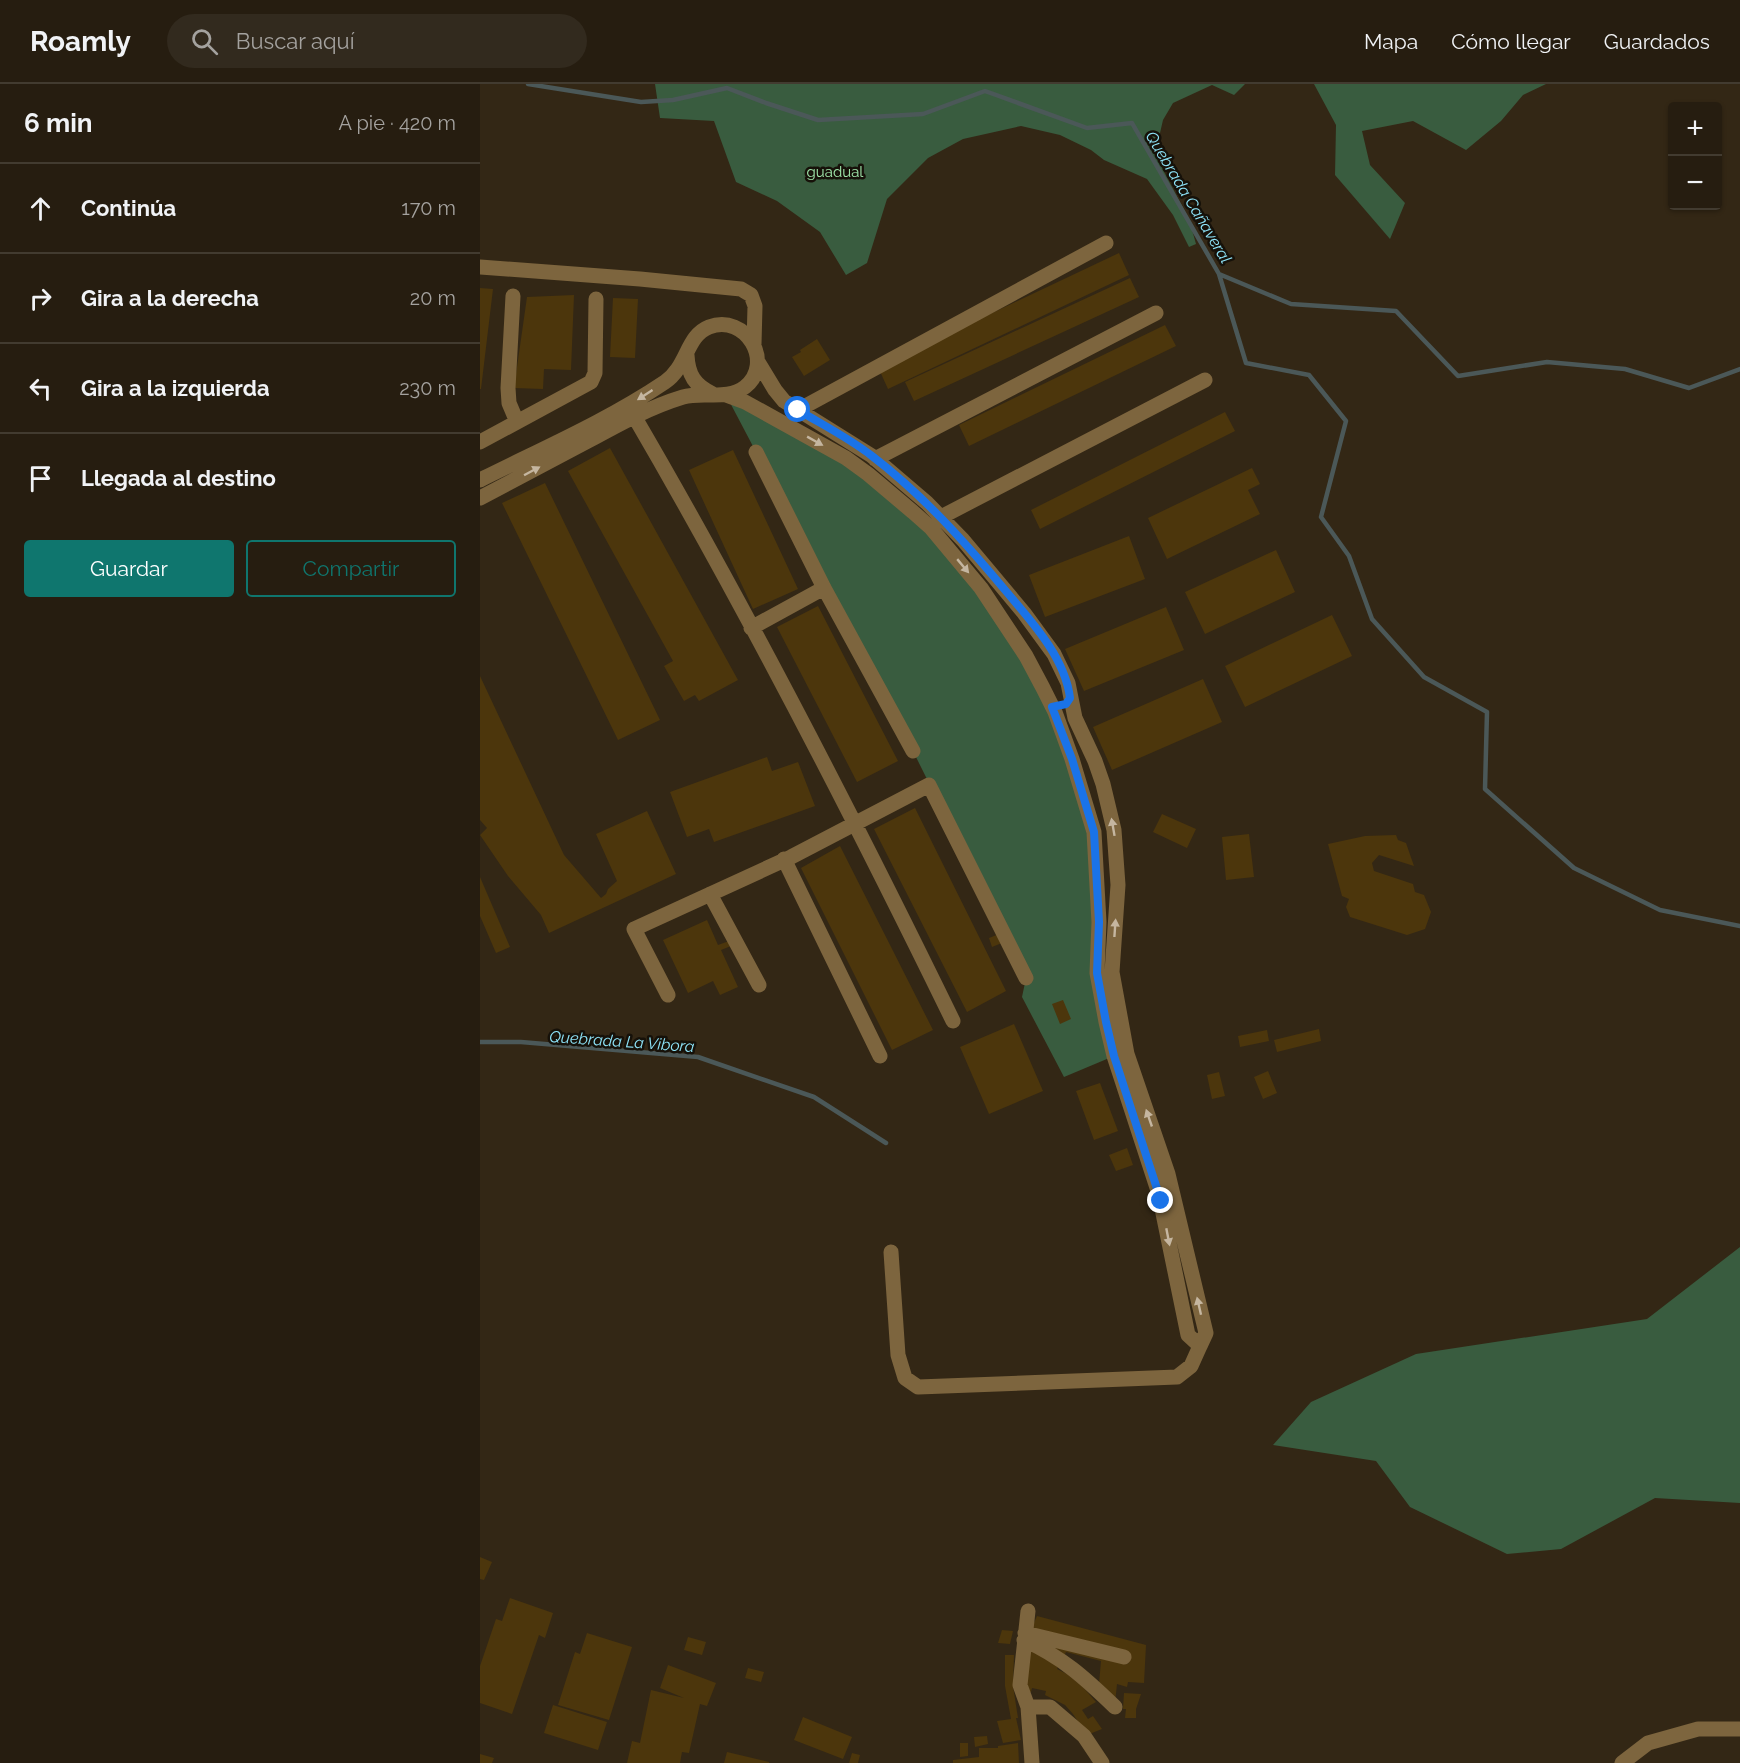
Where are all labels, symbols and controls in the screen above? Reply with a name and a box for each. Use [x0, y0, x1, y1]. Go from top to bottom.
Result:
search box [167, 14, 587, 68]
text: Roamly [30, 25, 131, 58]
icon: search [188, 25, 221, 58]
text: Buscar aquí [236, 28, 354, 54]
text: Mapa [1364, 29, 1418, 54]
text: Cómo llegar [1451, 29, 1571, 54]
text: Guardados [1604, 29, 1710, 54]
map controls [1668, 102, 1722, 210]
button: + [1668, 102, 1722, 156]
text: 6 min [24, 108, 93, 138]
text: A pie · 420 m [339, 111, 456, 135]
water label: Quebrada Cañaveral [1142, 128, 1235, 267]
button: − [1668, 156, 1722, 210]
park label: guadual [807, 163, 864, 181]
icon: ahead [24, 192, 57, 225]
text: Continúa [81, 195, 176, 221]
text: 170 m [401, 196, 456, 220]
icon: right [24, 282, 57, 315]
text: Gira a la derecha [81, 285, 259, 311]
text: 20 m [410, 286, 456, 310]
icon: left [24, 372, 57, 405]
text: Gira a la izquierda [81, 375, 270, 401]
text: 230 m [399, 376, 456, 400]
one-way arrow [637, 389, 653, 400]
route start [784, 396, 810, 422]
one-way arrow [807, 436, 824, 446]
icon: arrive [24, 462, 57, 495]
text: Llegada al destino [81, 465, 276, 491]
one-way arrow [523, 466, 540, 476]
button: Guardar [24, 540, 234, 597]
button: Compartir [246, 540, 456, 597]
one-way arrow [956, 558, 969, 574]
one-way arrow [1108, 818, 1117, 837]
one-way arrow [1111, 918, 1120, 937]
water label: Quebrada La Vibora [549, 1027, 696, 1056]
one-way arrow [1143, 1109, 1153, 1127]
route end [1147, 1187, 1173, 1213]
one-way arrow [1164, 1227, 1173, 1246]
one-way arrow [1194, 1297, 1204, 1315]

